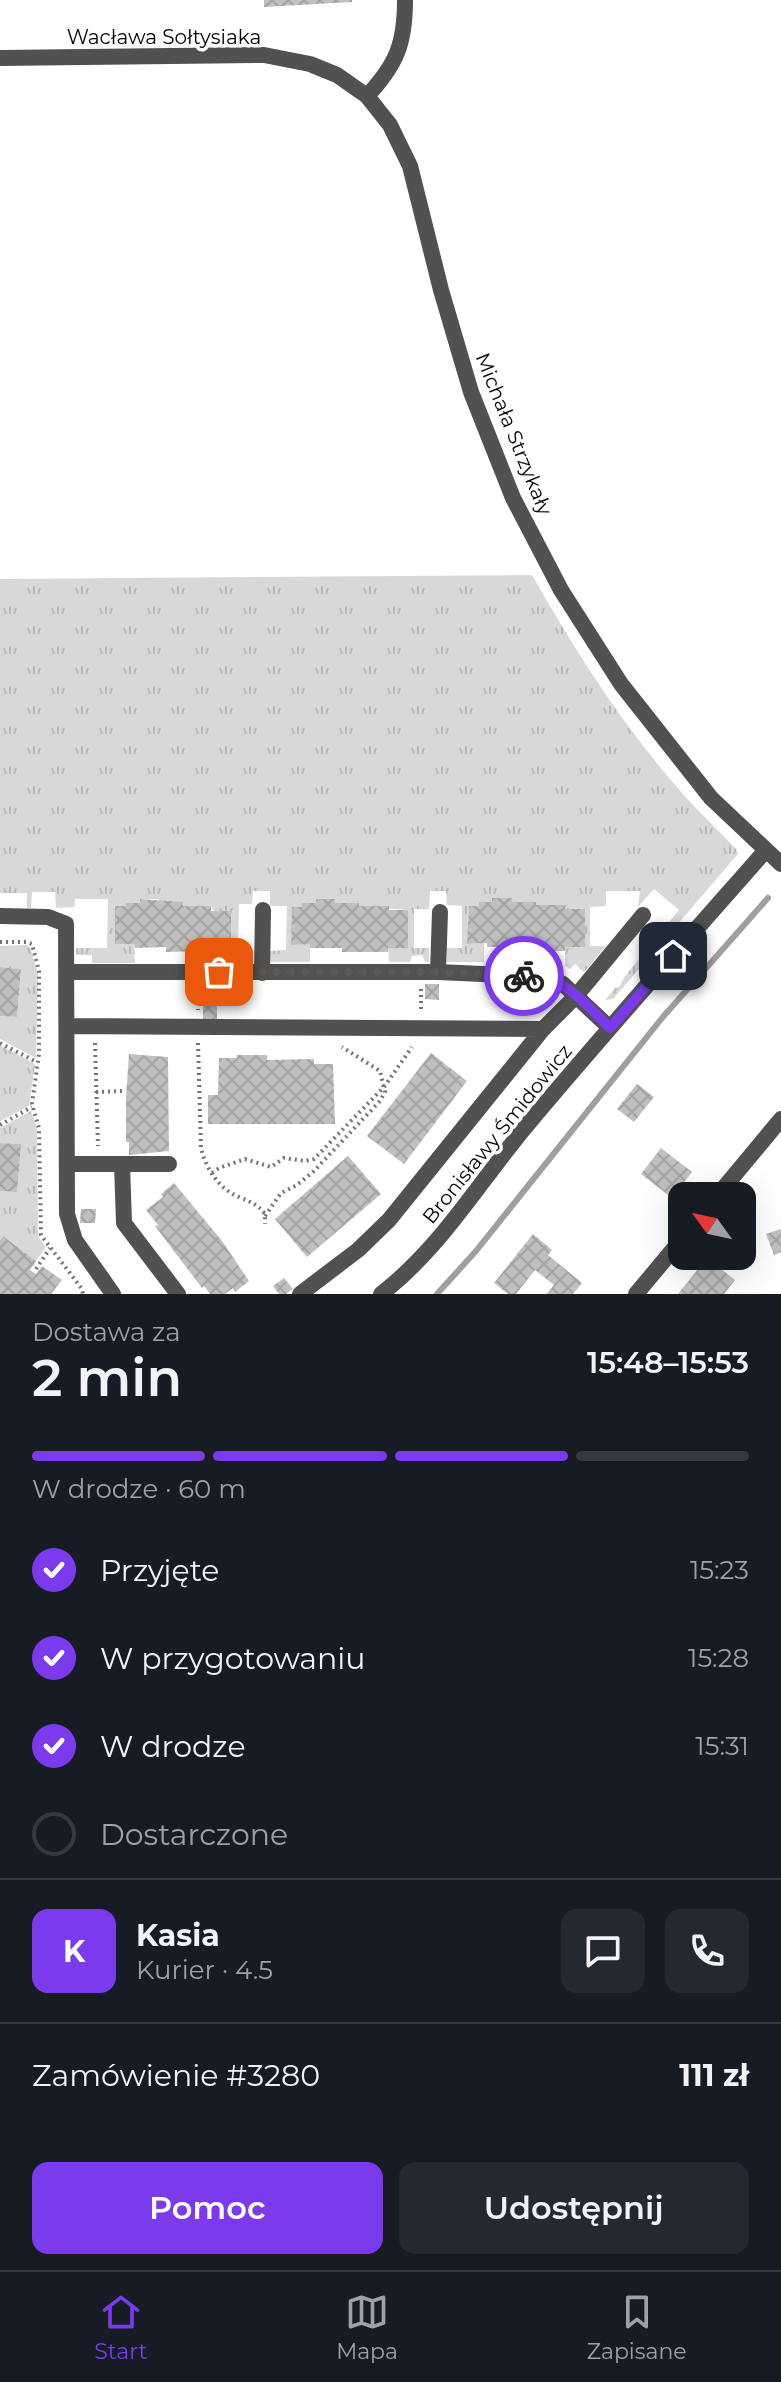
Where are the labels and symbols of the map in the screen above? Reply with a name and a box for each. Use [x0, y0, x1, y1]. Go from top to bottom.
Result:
street label: Wacława Sołtysiaka [67, 25, 261, 49]
street label: Michała Strzykały [471, 349, 558, 519]
pin [639, 922, 707, 990]
courier [484, 936, 564, 1016]
pin [185, 938, 253, 1006]
street label: Bronisławy Śmidowicz [417, 1039, 577, 1229]
north arrow [668, 1182, 756, 1270]

